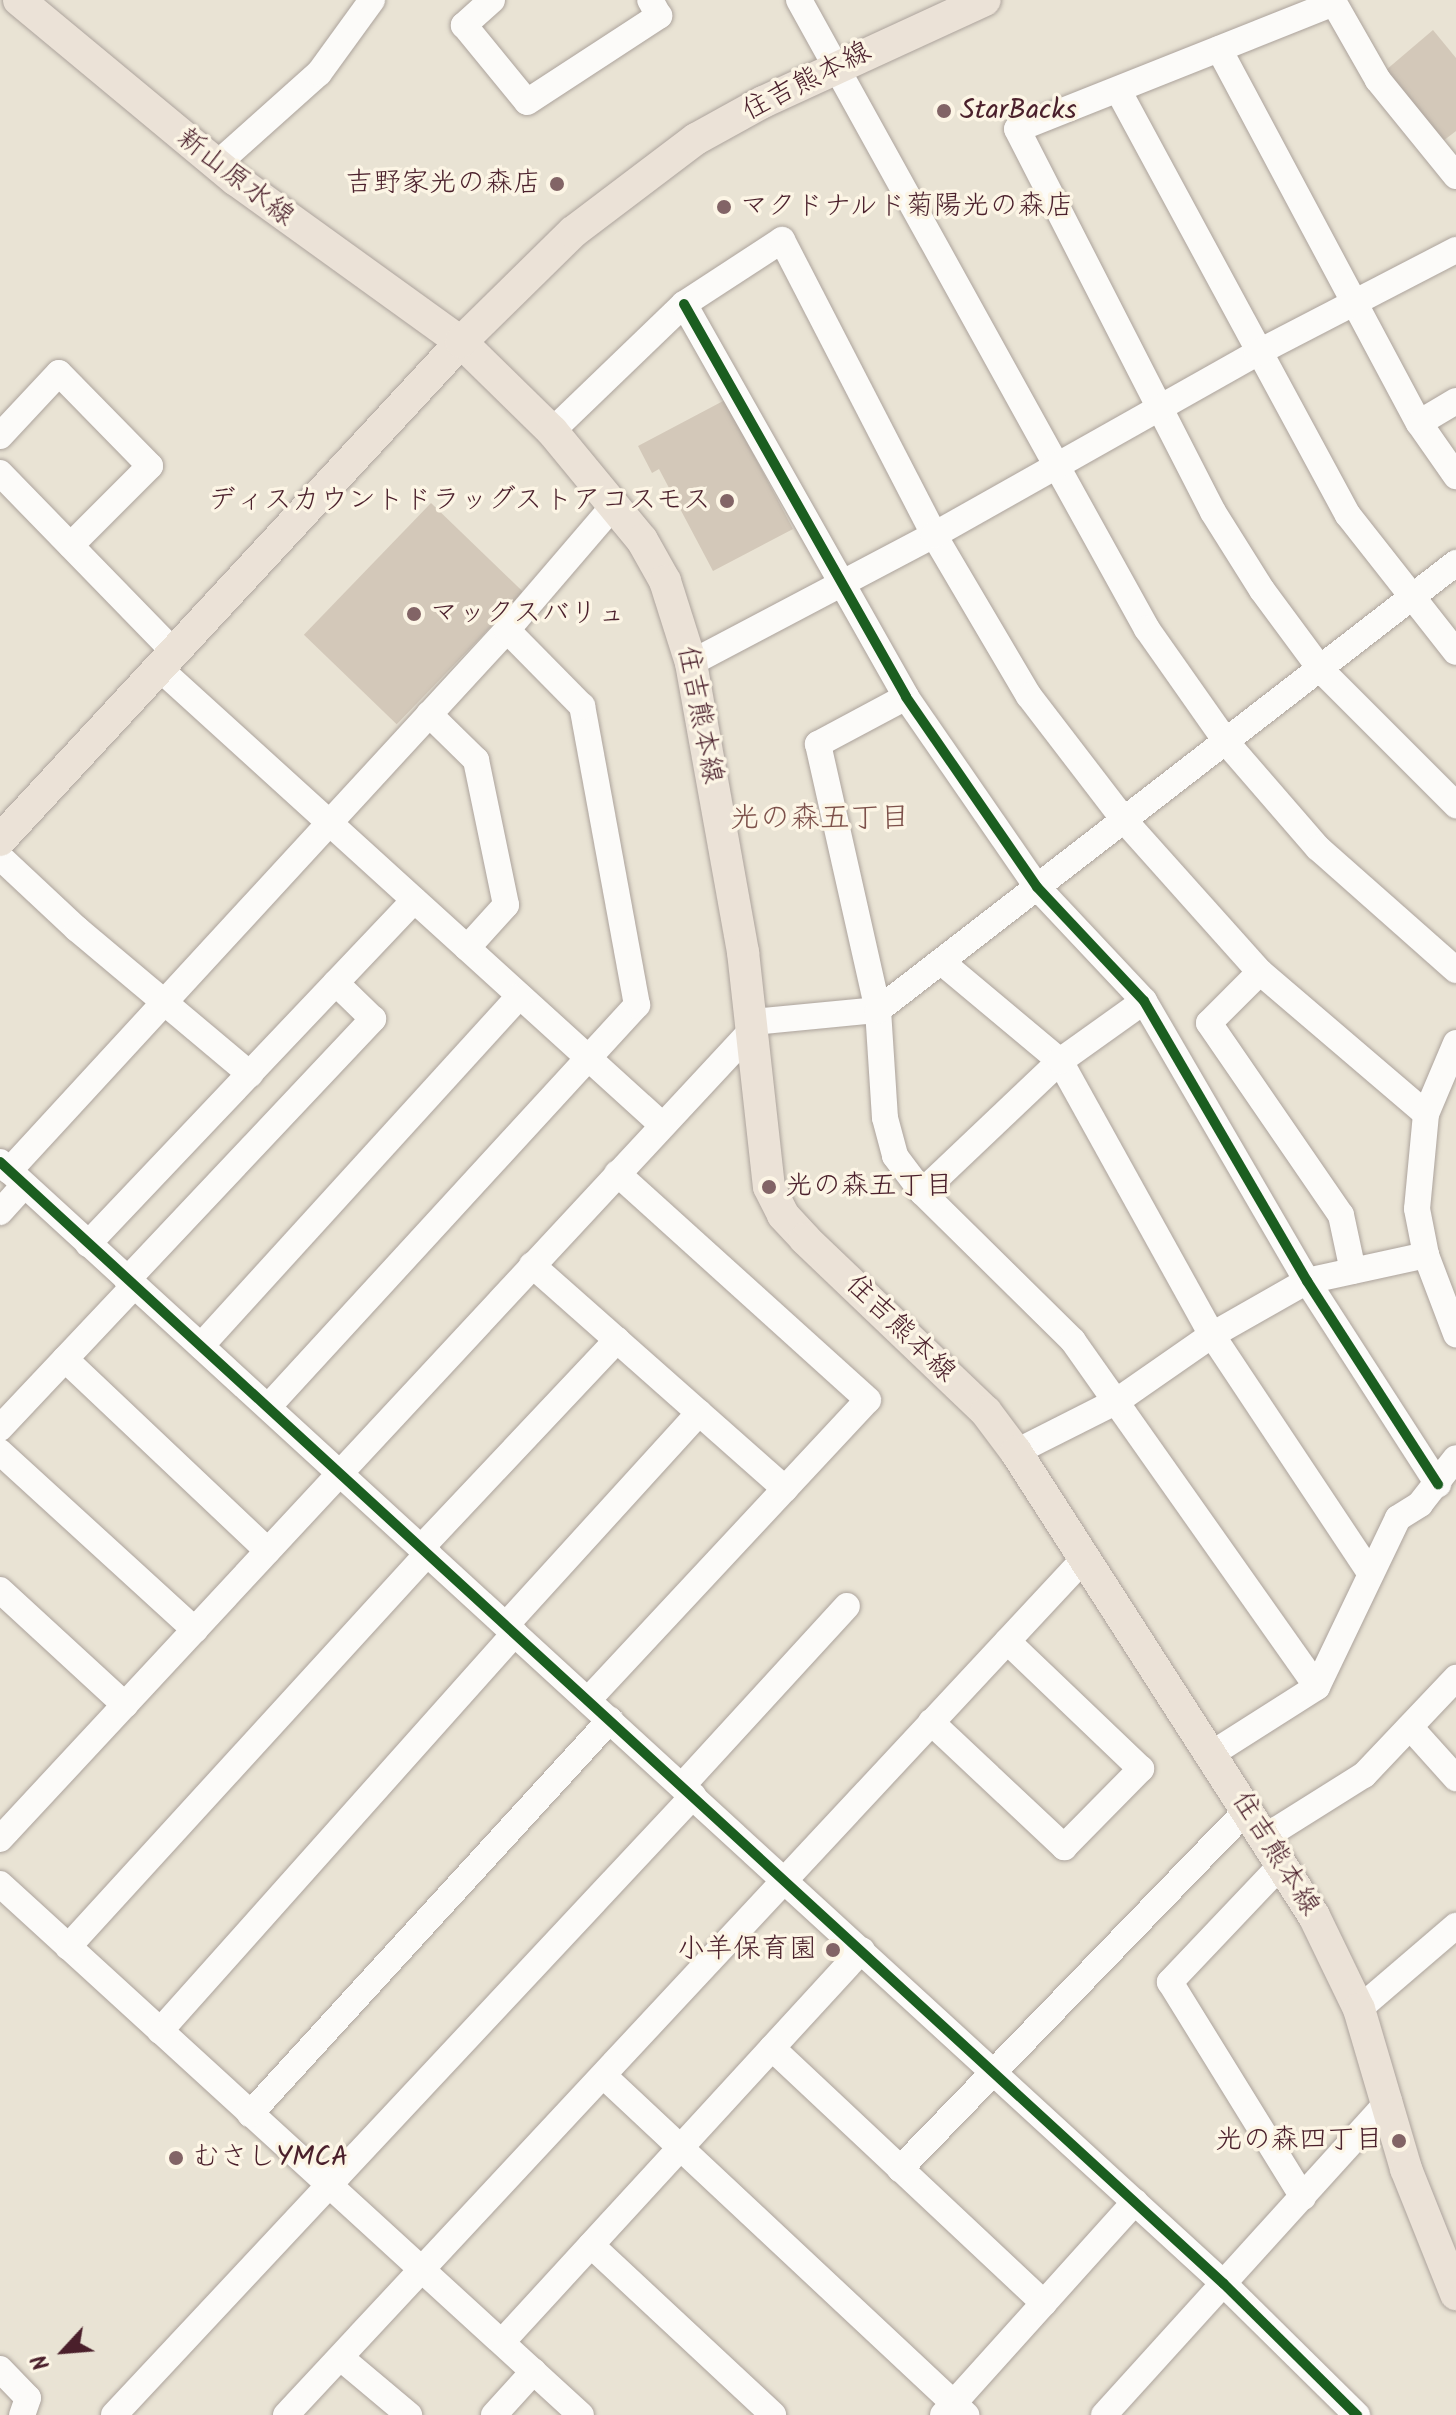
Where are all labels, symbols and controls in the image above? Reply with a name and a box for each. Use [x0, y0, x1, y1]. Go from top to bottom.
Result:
street label: 住吉熊本線 [737, 35, 877, 129]
place label: StarBacks [960, 94, 1077, 128]
marker: StarBacks [935, 102, 953, 120]
street label: 新山原水線 [169, 122, 301, 234]
place label: 吉野家光の森店 [345, 167, 541, 201]
marker: 吉野家光の森店 [548, 175, 566, 193]
place label: マクドナルド菊陽光の森店 [740, 190, 1076, 224]
marker: マクドナルド菊陽光の森店 [715, 198, 733, 216]
place label: ディスカウントドラッグストアコスモス [207, 484, 711, 518]
marker: ディスカウントドラッグストアコスモス [718, 492, 736, 510]
place label: マックスバリュ [430, 597, 626, 631]
marker: マックスバリュ [405, 605, 423, 623]
street label: 住吉熊本線 [669, 643, 729, 787]
district label: 光の森五丁目 [730, 801, 910, 837]
place label: 光の森五丁目 [785, 1170, 953, 1204]
marker: 光の森五丁目 [760, 1178, 778, 1196]
street label: 住吉熊本線 [838, 1268, 962, 1390]
street label: 住吉熊本線 [1224, 1786, 1326, 1922]
place label: 小羊保育園 [677, 1933, 817, 1967]
marker: 小羊保育園 [824, 1941, 842, 1959]
place label: 光の森四丁目 [1215, 2124, 1383, 2158]
marker: 光の森四丁目 [1390, 2132, 1408, 2150]
place label: むさしYMCA [192, 2141, 348, 2175]
marker: むさしYMCA [167, 2149, 185, 2167]
north arrow [24, 2311, 104, 2391]
text: N [23, 2348, 61, 2376]

